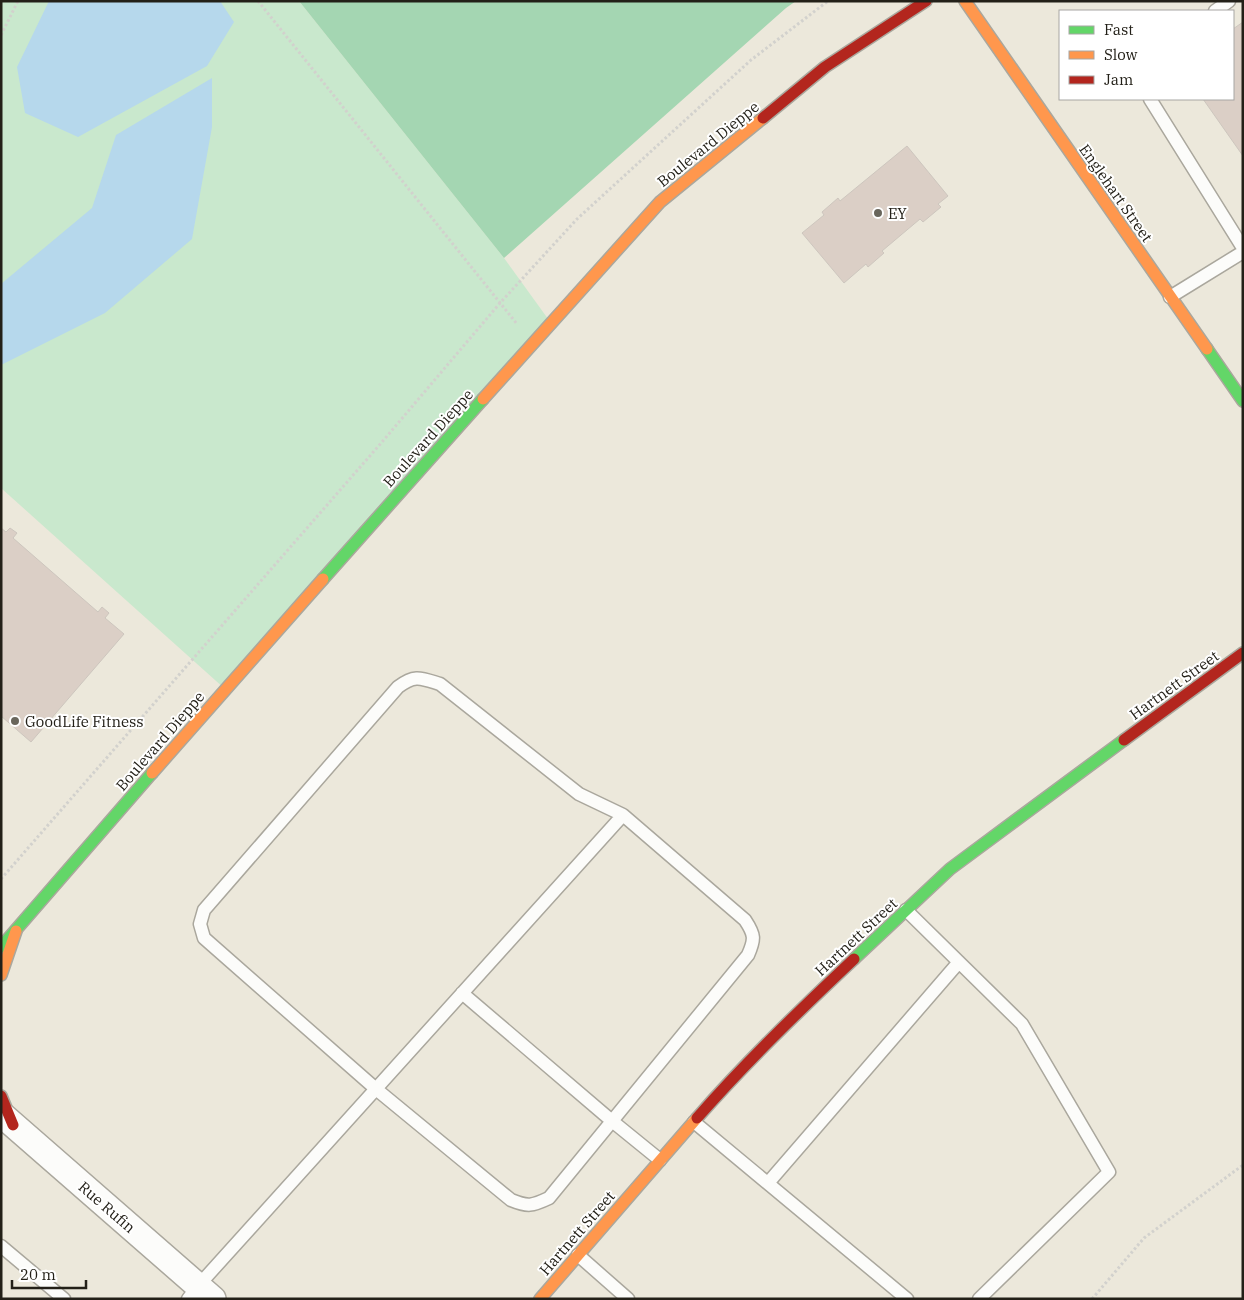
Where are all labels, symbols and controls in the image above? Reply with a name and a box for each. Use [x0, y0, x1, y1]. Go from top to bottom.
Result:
legend [1059, 10, 1234, 100]
text: Fast [1104, 20, 1134, 39]
text: Slow [1104, 45, 1138, 64]
text: Jam [1104, 70, 1133, 89]
street label: Boulevard Dieppe [653, 97, 763, 191]
street label: Englehart Street [1075, 140, 1157, 246]
place label: EY [888, 204, 907, 223]
marker: EY [872, 207, 884, 219]
street label: Boulevard Dieppe [379, 385, 477, 491]
street label: Hartnett Street [1126, 646, 1222, 724]
street label: Boulevard Dieppe [112, 687, 208, 795]
place label: GoodLife Fitness [25, 712, 144, 731]
marker: GoodLife Fitness [9, 715, 21, 727]
street label: Hartnett Street [811, 894, 901, 980]
street label: Rue Rufin [75, 1177, 140, 1237]
street label: Hartnett Street [535, 1187, 619, 1279]
scale bar [12, 1258, 86, 1290]
text: 20 m [20, 1265, 56, 1284]

